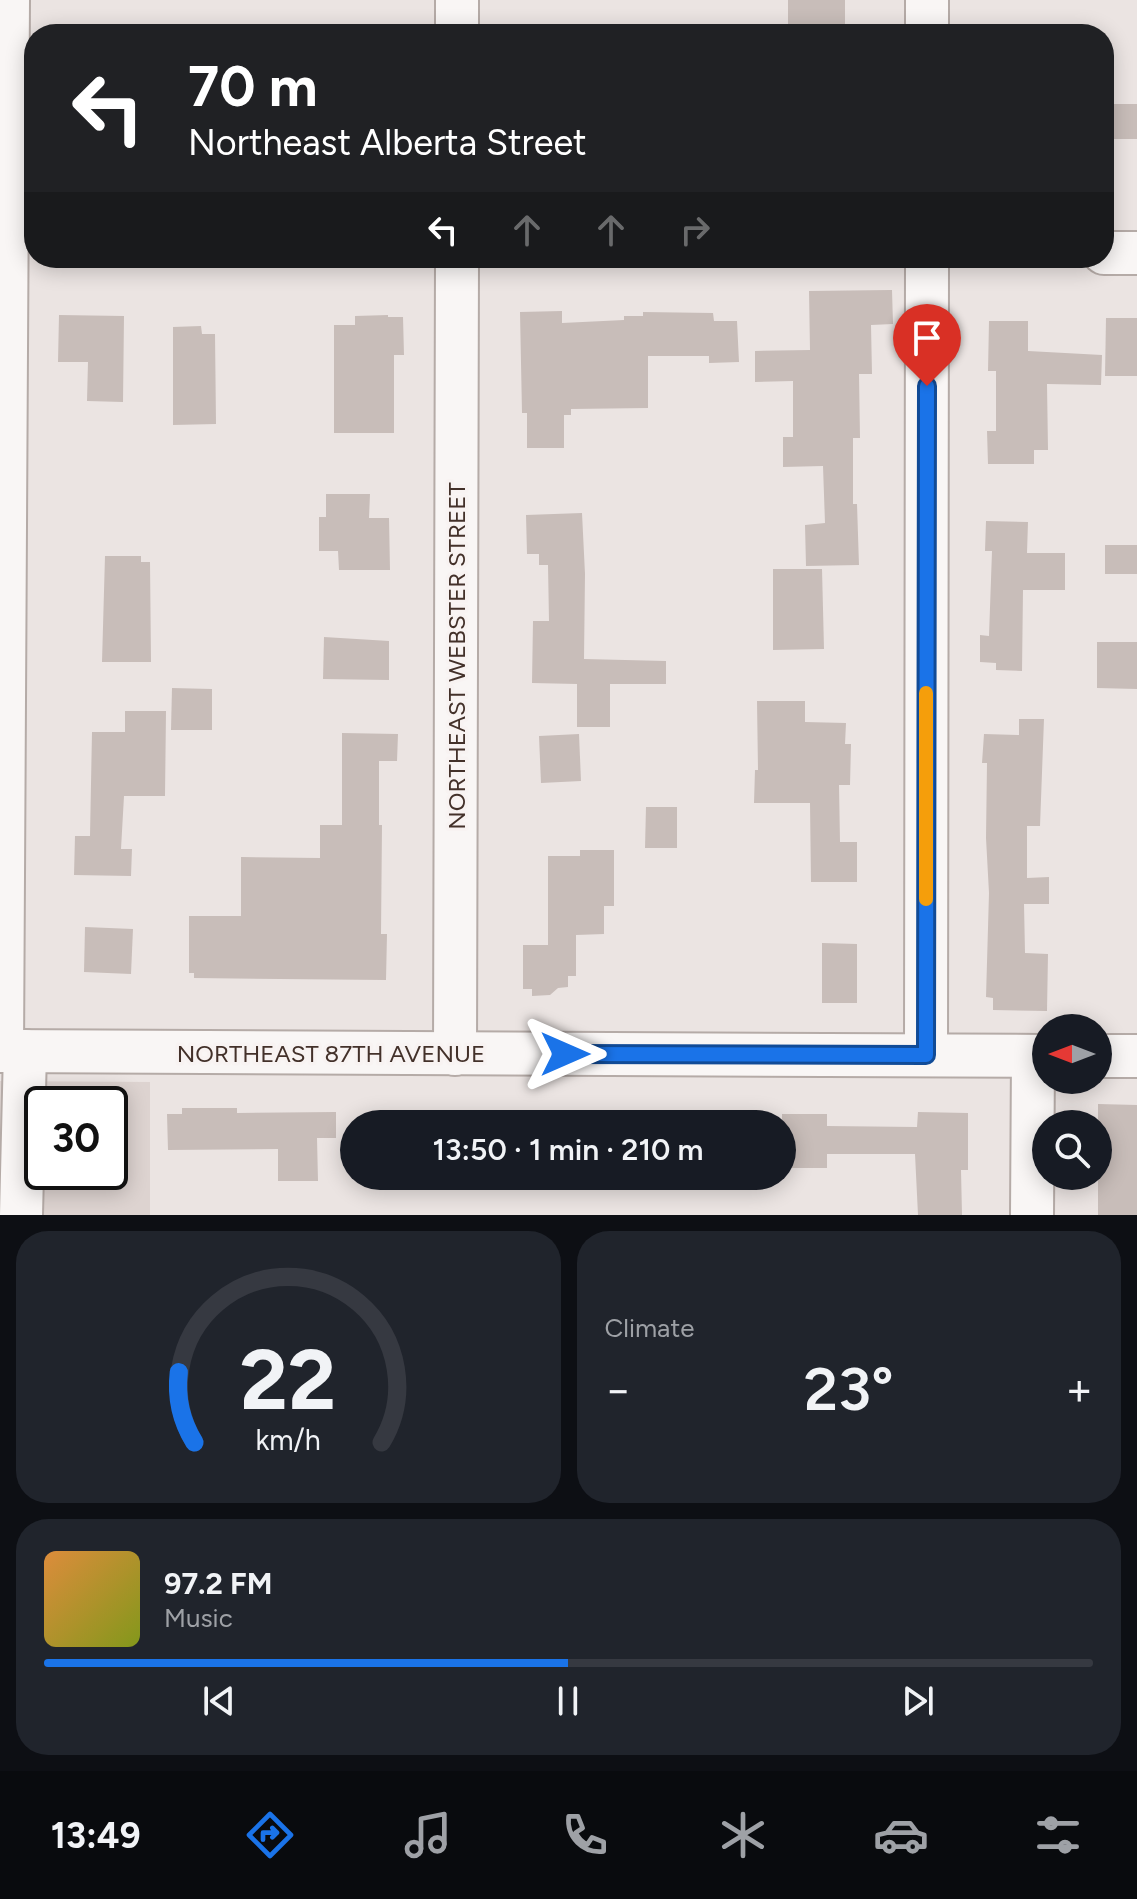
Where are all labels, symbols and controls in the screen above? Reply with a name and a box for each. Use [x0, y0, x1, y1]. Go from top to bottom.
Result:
text: 70 m [188, 53, 318, 120]
icon: left [56, 56, 160, 160]
text: Northeast Alberta Street [188, 121, 587, 164]
icon: left [421, 208, 465, 252]
icon: ahead [505, 208, 549, 252]
icon: ahead [589, 208, 633, 252]
icon: right [673, 208, 717, 252]
pin [893, 304, 961, 386]
icon: arrive [905, 316, 949, 360]
street label: NORTHEAST WEBSTER STREET [442, 482, 471, 830]
position arrow [523, 1012, 607, 1096]
north arrow [1032, 1014, 1112, 1094]
map controls [1032, 1014, 1112, 1190]
street label: NORTHEAST 87TH AVENUE [177, 1039, 485, 1068]
speed limit sign: 30 [24, 1086, 128, 1190]
button: search [1032, 1110, 1112, 1190]
text: 13:50 · 1 min · 210 m [433, 1131, 704, 1168]
text: Climate [605, 1312, 694, 1344]
text: 22 [240, 1330, 336, 1430]
text: 23° [804, 1353, 894, 1425]
text: − [605, 1363, 632, 1416]
text: + [1066, 1363, 1093, 1416]
text: km/h [256, 1423, 321, 1457]
text: 97.2 FM [164, 1565, 272, 1602]
text: Music [164, 1602, 233, 1634]
icon: previous [197, 1679, 241, 1723]
icon: pause [546, 1679, 590, 1723]
icon: next [896, 1679, 940, 1723]
icon: directions [242, 1807, 298, 1863]
icon: music [400, 1807, 456, 1863]
icon: phone [557, 1807, 613, 1863]
icon: climate [715, 1807, 771, 1863]
icon: car [873, 1807, 929, 1863]
icon: filters [1030, 1807, 1086, 1863]
text: 13:49 [51, 1814, 141, 1857]

